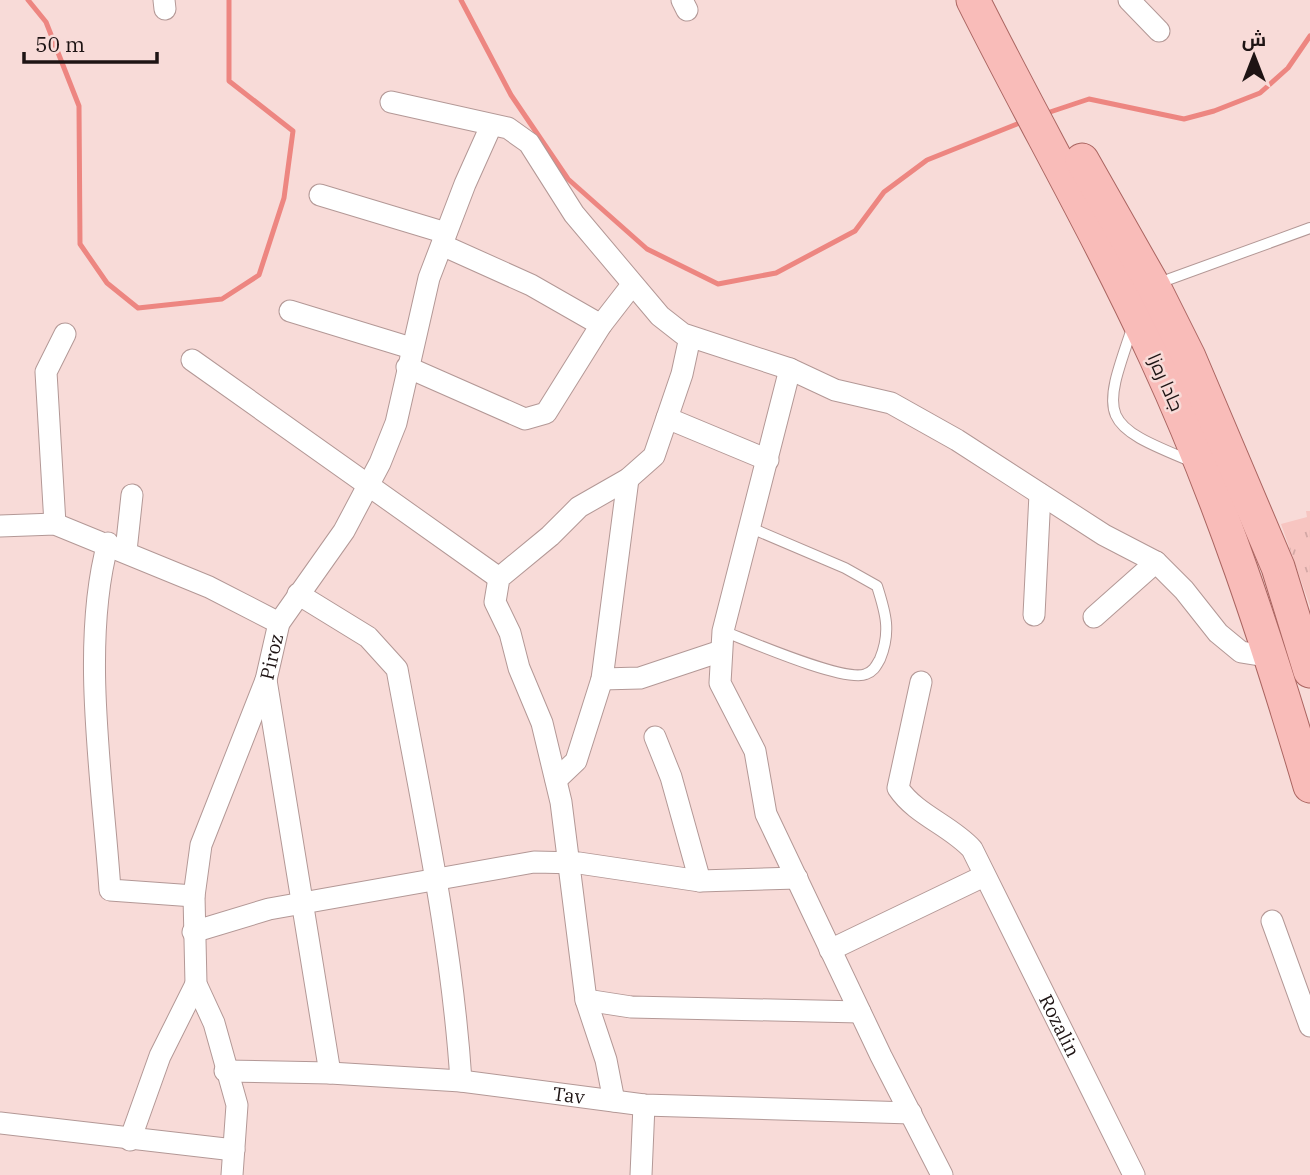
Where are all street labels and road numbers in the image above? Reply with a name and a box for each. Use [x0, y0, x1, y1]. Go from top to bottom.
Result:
street label: جادا ره‌زا [1143, 349, 1189, 415]
street label: Piroz [254, 631, 288, 682]
street label: Rozalin [1034, 990, 1085, 1061]
street label: Tav [551, 1081, 587, 1109]

